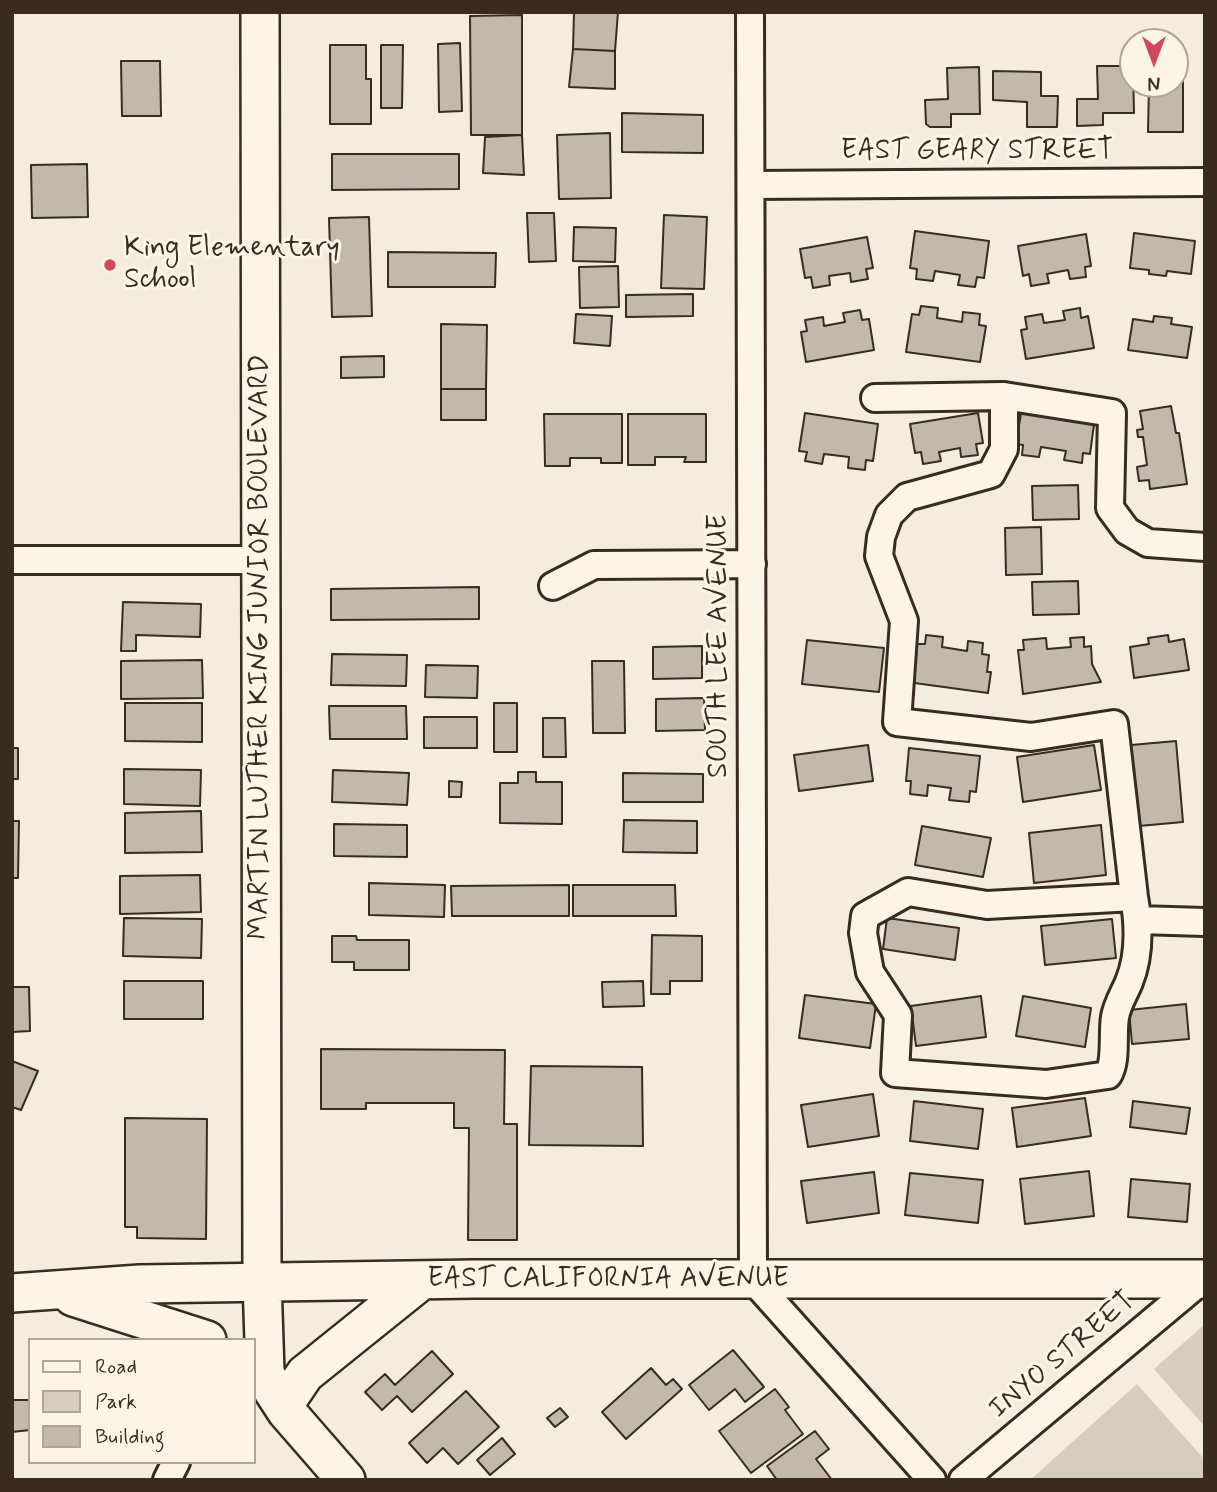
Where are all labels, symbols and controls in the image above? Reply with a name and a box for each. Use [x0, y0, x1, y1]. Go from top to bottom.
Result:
north arrow [1119, 28, 1189, 98]
text: N [1148, 70, 1160, 95]
street label: EAST GEARY STREET [841, 135, 1113, 169]
place label: King Elementary School [124, 232, 340, 298]
marker: King Elementary School [102, 257, 118, 273]
street label: MARTIN LUTHER KING JUNIOR BOULEVARD [244, 354, 278, 940]
street label: SOUTH LEE AVENUE [703, 514, 737, 778]
street label: EAST CALIFORNIA AVENUE [427, 1263, 789, 1297]
street label: INYO STREET [983, 1285, 1143, 1427]
legend [28, 1338, 256, 1464]
text: Road [95, 1353, 137, 1381]
text: Park [95, 1388, 137, 1416]
text: Building [95, 1423, 165, 1451]

